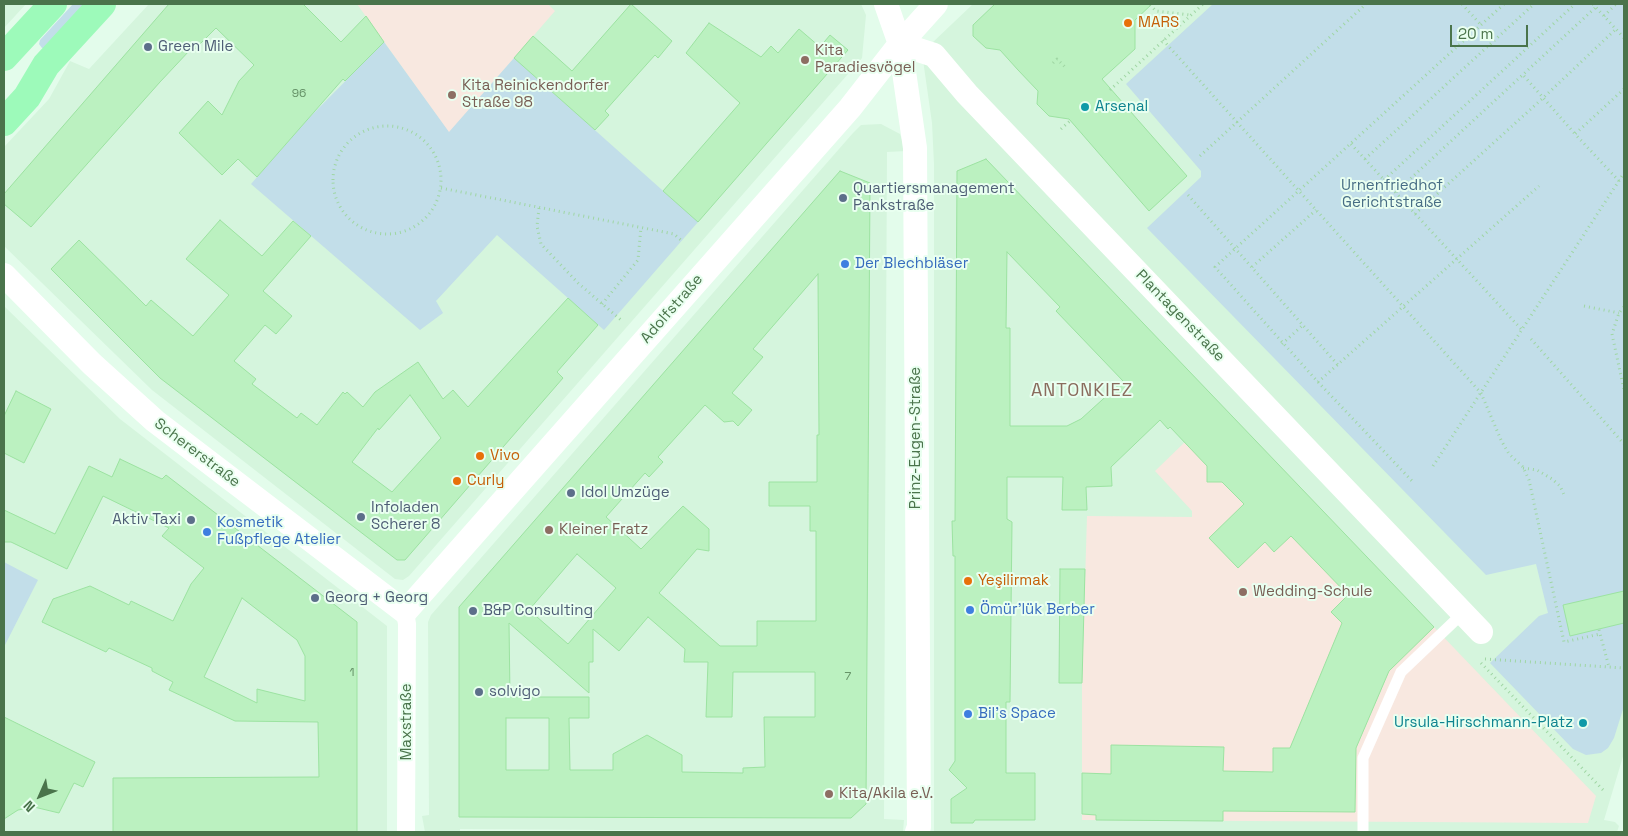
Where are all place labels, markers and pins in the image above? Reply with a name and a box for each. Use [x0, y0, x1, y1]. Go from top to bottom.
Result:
place label: MARS [1138, 14, 1179, 32]
marker: MARS [1122, 17, 1134, 29]
place label: Green Mile [158, 38, 233, 56]
marker: Green Mile [142, 41, 154, 53]
place label: Kita Paradiesvögel [815, 42, 915, 77]
marker: Kita Paradiesvögel [799, 54, 811, 66]
place label: Kita Reinickendorfer Straße 98 [462, 77, 609, 112]
marker: Kita Reinickendorfer Straße 98 [446, 89, 458, 101]
place label: Arsenal [1095, 98, 1148, 116]
marker: Arsenal [1079, 101, 1091, 113]
place label: Quartiersmanagement Pankstraße [853, 180, 1015, 215]
marker: Quartiersmanagement Pankstraße [837, 192, 849, 204]
place label: Der Blechbläser [855, 255, 968, 273]
marker: Der Blechbläser [839, 258, 851, 270]
place label: Vivo [490, 447, 520, 465]
marker: Vivo [474, 450, 486, 462]
place label: Curly [467, 472, 504, 490]
marker: Curly [451, 475, 463, 487]
place label: Idol Umzüge [581, 484, 670, 502]
marker: Idol Umzüge [565, 487, 577, 499]
place label: Infoladen Scherer 8 [371, 499, 440, 534]
place label: Aktiv Taxi [112, 511, 181, 529]
marker: Infoladen Scherer 8 [355, 511, 367, 523]
marker: Aktiv Taxi [185, 514, 197, 526]
place label: Kosmetik Fußpflege Atelier [217, 514, 341, 549]
place label: Kleiner Fratz [559, 521, 648, 539]
marker: Kleiner Fratz [543, 524, 555, 536]
marker: Kosmetik Fußpflege Atelier [201, 526, 213, 538]
place label: Yeşilirmak [978, 572, 1049, 590]
marker: Yeşilirmak [962, 575, 974, 587]
place label: Wedding-Schule [1253, 583, 1372, 601]
marker: Wedding-Schule [1237, 586, 1249, 598]
place label: Georg + Georg [325, 589, 428, 607]
marker: Georg + Georg [309, 592, 321, 604]
place label: Ömür'lük Berber [980, 601, 1095, 619]
place label: B&P Consulting [483, 602, 593, 620]
marker: Ömür'lük Berber [964, 604, 976, 616]
marker: B&P Consulting [467, 605, 479, 617]
place label: solvigo [489, 683, 541, 701]
marker: solvigo [473, 686, 485, 698]
place label: Bil's Space [978, 705, 1056, 723]
marker: Bil's Space [962, 708, 974, 720]
place label: Ursula-Hirschmann-Platz [1394, 714, 1573, 732]
marker: Ursula-Hirschmann-Platz [1577, 717, 1589, 729]
place label: Kita/Akila e.V. [839, 785, 933, 803]
marker: Kita/Akila e.V. [823, 788, 835, 800]

